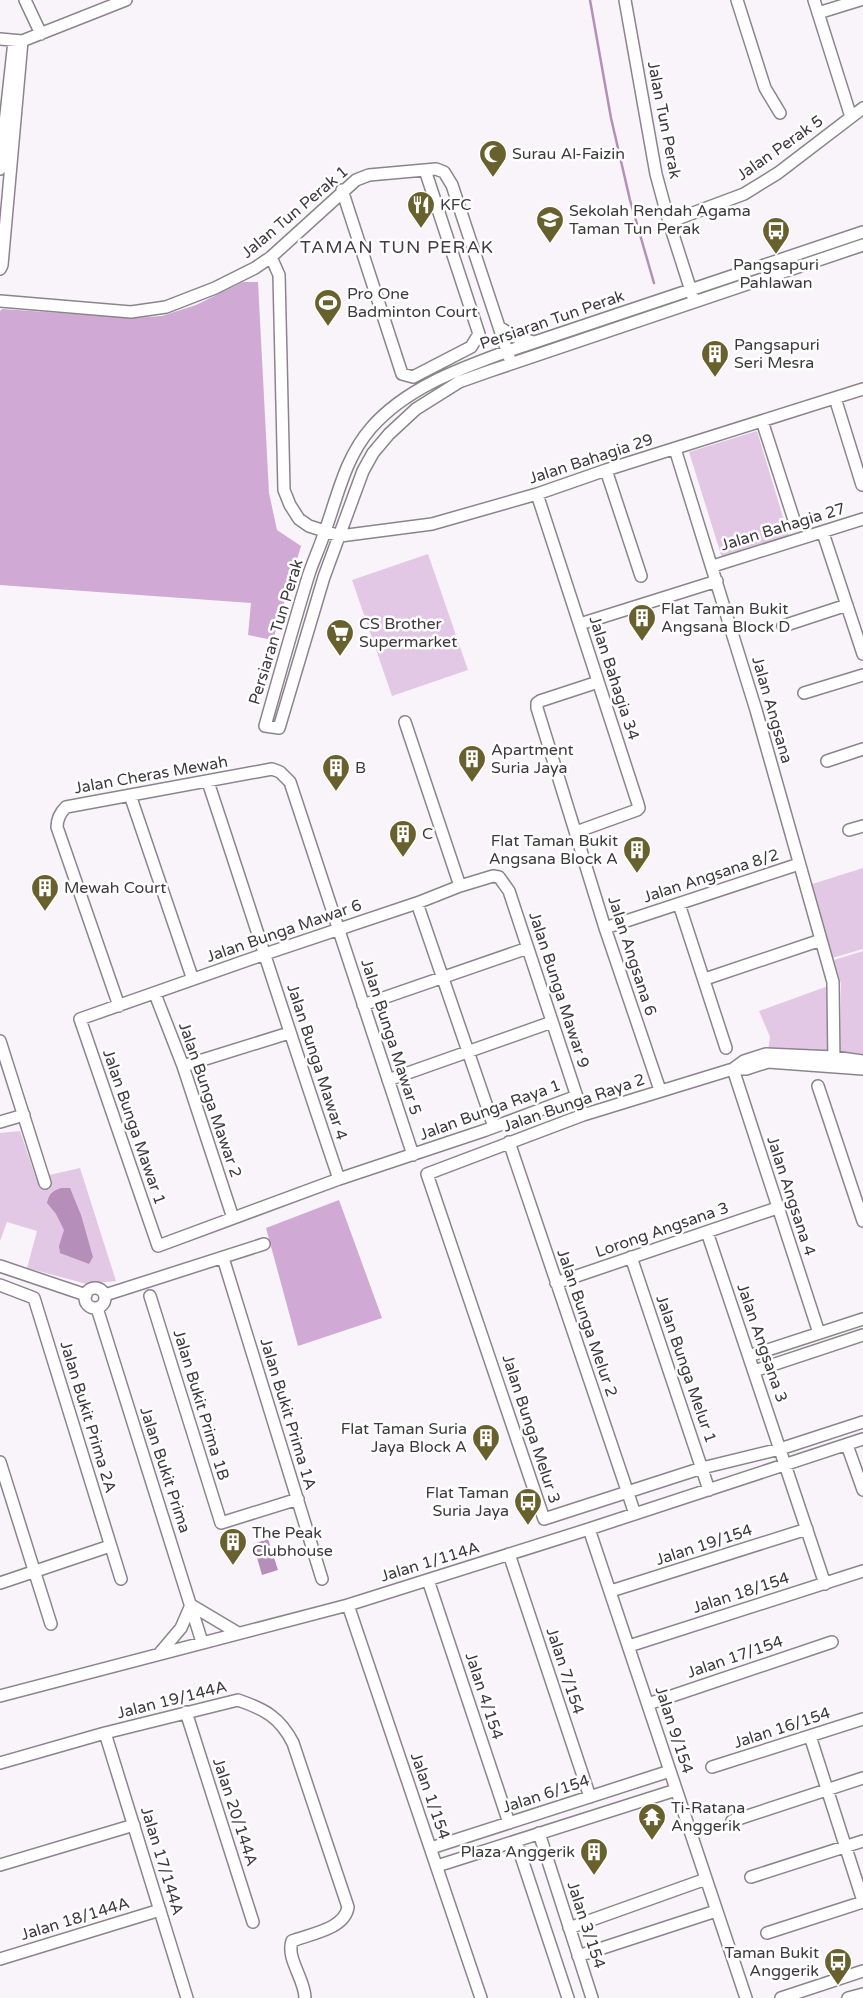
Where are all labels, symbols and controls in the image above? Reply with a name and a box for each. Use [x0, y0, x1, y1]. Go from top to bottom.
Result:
street label: Jalan Tun Perak [643, 60, 685, 181]
street label: Jalan Perak 5 [733, 111, 827, 185]
mosque icon: Surau Al-Faizin [478, 139, 508, 178]
place label: Surau Al-Faizin [512, 144, 625, 164]
street label: Jalan Tun Perak 1 [237, 161, 353, 263]
restaurant icon: KFC [406, 190, 436, 229]
place label: KFC [440, 195, 471, 215]
place label: Sekolah Rendah Agama Taman Tun Perak [569, 201, 751, 239]
school or university icon: Sekolah Rendah Agama Taman Tun Perak [535, 205, 565, 244]
bus stop icon: Pangsapuri Pahlawan [761, 216, 791, 255]
district label: TAMAN TUN PERAK [300, 236, 494, 258]
place label: Pangsapuri Pahlawan [733, 255, 819, 293]
place label: Pro One Badminton Court [347, 284, 478, 322]
street label: Persiaran Tun Perak [477, 286, 627, 354]
sports icon: Pro One Badminton Court [313, 288, 343, 327]
place label: Pangsapuri Seri Mesra [734, 335, 820, 373]
building icon: Pangsapuri Seri Mesra [700, 339, 730, 378]
street label: Jalan Bahagia 29 [526, 429, 656, 489]
street label: Jalan Bahagia 27 [718, 499, 848, 555]
street label: Persiaran Tun Perak [244, 556, 308, 707]
place label: Flat Taman Bukit Angsana Block D [661, 599, 790, 637]
building icon: Flat Taman Bukit Angsana Block D [627, 603, 657, 642]
street label: Jalan Bahagia 34 [584, 613, 644, 743]
place label: CS Brother Supermarket [359, 614, 457, 652]
supermarket icon: CS Brother Supermarket [325, 618, 355, 657]
street label: Jalan Angsana [747, 654, 797, 766]
place label: Apartment Suria Jaya [491, 740, 574, 778]
building icon: Apartment Suria Jaya [457, 744, 487, 783]
street label: Jalan Cheras Mewah [73, 752, 229, 798]
building icon: B [321, 753, 351, 792]
place label: B [355, 758, 366, 778]
building icon: C [388, 819, 418, 858]
place label: C [422, 824, 433, 844]
place label: Flat Taman Bukit Angsana Block A [489, 831, 618, 869]
building icon: Flat Taman Bukit Angsana Block A [622, 835, 652, 874]
street label: Jalan Angsana 8/2 [640, 845, 782, 907]
building icon: Mewah Court [30, 873, 60, 912]
place label: Mewah Court [64, 878, 166, 898]
street label: Jalan Angsana 6 [603, 894, 661, 1018]
street label: Jalan Bunga Mawar 6 [204, 895, 364, 967]
street label: Jalan Bunga Mawar 9 [524, 909, 594, 1071]
street label: Jalan Bunga Mawar 5 [356, 956, 426, 1118]
street label: Jalan Bunga Mawar 4 [282, 981, 352, 1143]
street label: Jalan Bunga Mawar 2 [174, 1020, 246, 1180]
street label: Jalan Bunga Mawar 1 [98, 1047, 170, 1207]
street label: Jalan Bunga Raya 2 [500, 1069, 648, 1137]
street label: Jalan Bunga Raya 1 [417, 1075, 563, 1145]
street label: Jalan Angsana 4 [762, 1134, 820, 1258]
street label: Lorong Angsana 3 [593, 1198, 731, 1262]
street label: Jalan Bunga Melur 2 [552, 1246, 622, 1400]
street label: Jalan Angsana 3 [732, 1281, 792, 1405]
street label: Jalan Bunga Melur 1 [651, 1292, 721, 1446]
street label: Jalan Bukit Prima 1B [169, 1327, 233, 1483]
street label: Jalan Bukit Prima 1A [255, 1336, 321, 1492]
street label: Jalan Bukit Prima 2A [55, 1339, 121, 1495]
street label: Jalan Bunga Melur 3 [497, 1352, 565, 1506]
street label: Jalan Bukit Prima [135, 1404, 195, 1536]
place label: Flat Taman Suria Jaya Block A [341, 1419, 467, 1457]
building icon: Flat Taman Suria Jaya Block A [471, 1423, 501, 1462]
place label: Flat Taman Suria Jaya [425, 1483, 509, 1521]
bus stop icon: Flat Taman Suria Jaya [513, 1487, 543, 1526]
street label: Jalan 19/154 [653, 1520, 755, 1570]
place label: The Peak Clubhouse [252, 1523, 333, 1561]
building icon: The Peak Clubhouse [218, 1527, 248, 1566]
street label: Jalan 1/114A [378, 1537, 482, 1587]
street label: Jalan 18/154 [690, 1568, 792, 1618]
street label: Jalan 7/154 [542, 1625, 588, 1717]
street label: Jalan 17/154 [684, 1631, 786, 1683]
street label: Jalan 4/154 [460, 1650, 508, 1742]
street label: Jalan 19/144A [115, 1677, 229, 1723]
street label: Jalan 9/154 [650, 1684, 698, 1776]
street label: Jalan 16/154 [731, 1703, 833, 1753]
street label: Jalan 1/154 [406, 1750, 454, 1842]
street label: Jalan 20/144A [208, 1755, 262, 1869]
street label: Jalan 6/154 [500, 1770, 592, 1818]
place label: Ti-Ratana Anggerik [671, 1798, 745, 1836]
temple icon: Ti-Ratana Anggerik [637, 1802, 667, 1841]
street label: Jalan 17/144A [136, 1804, 188, 1918]
building icon: Plaza Anggerik [579, 1837, 609, 1876]
place label: Plaza Anggerik [461, 1842, 575, 1862]
street label: Jalan 3/154 [562, 1879, 610, 1971]
street label: Jalan 18/144A [18, 1893, 132, 1945]
place label: Taman Bukit Anggerik [724, 1943, 819, 1981]
bus stop icon: Taman Bukit Anggerik [823, 1947, 853, 1986]

